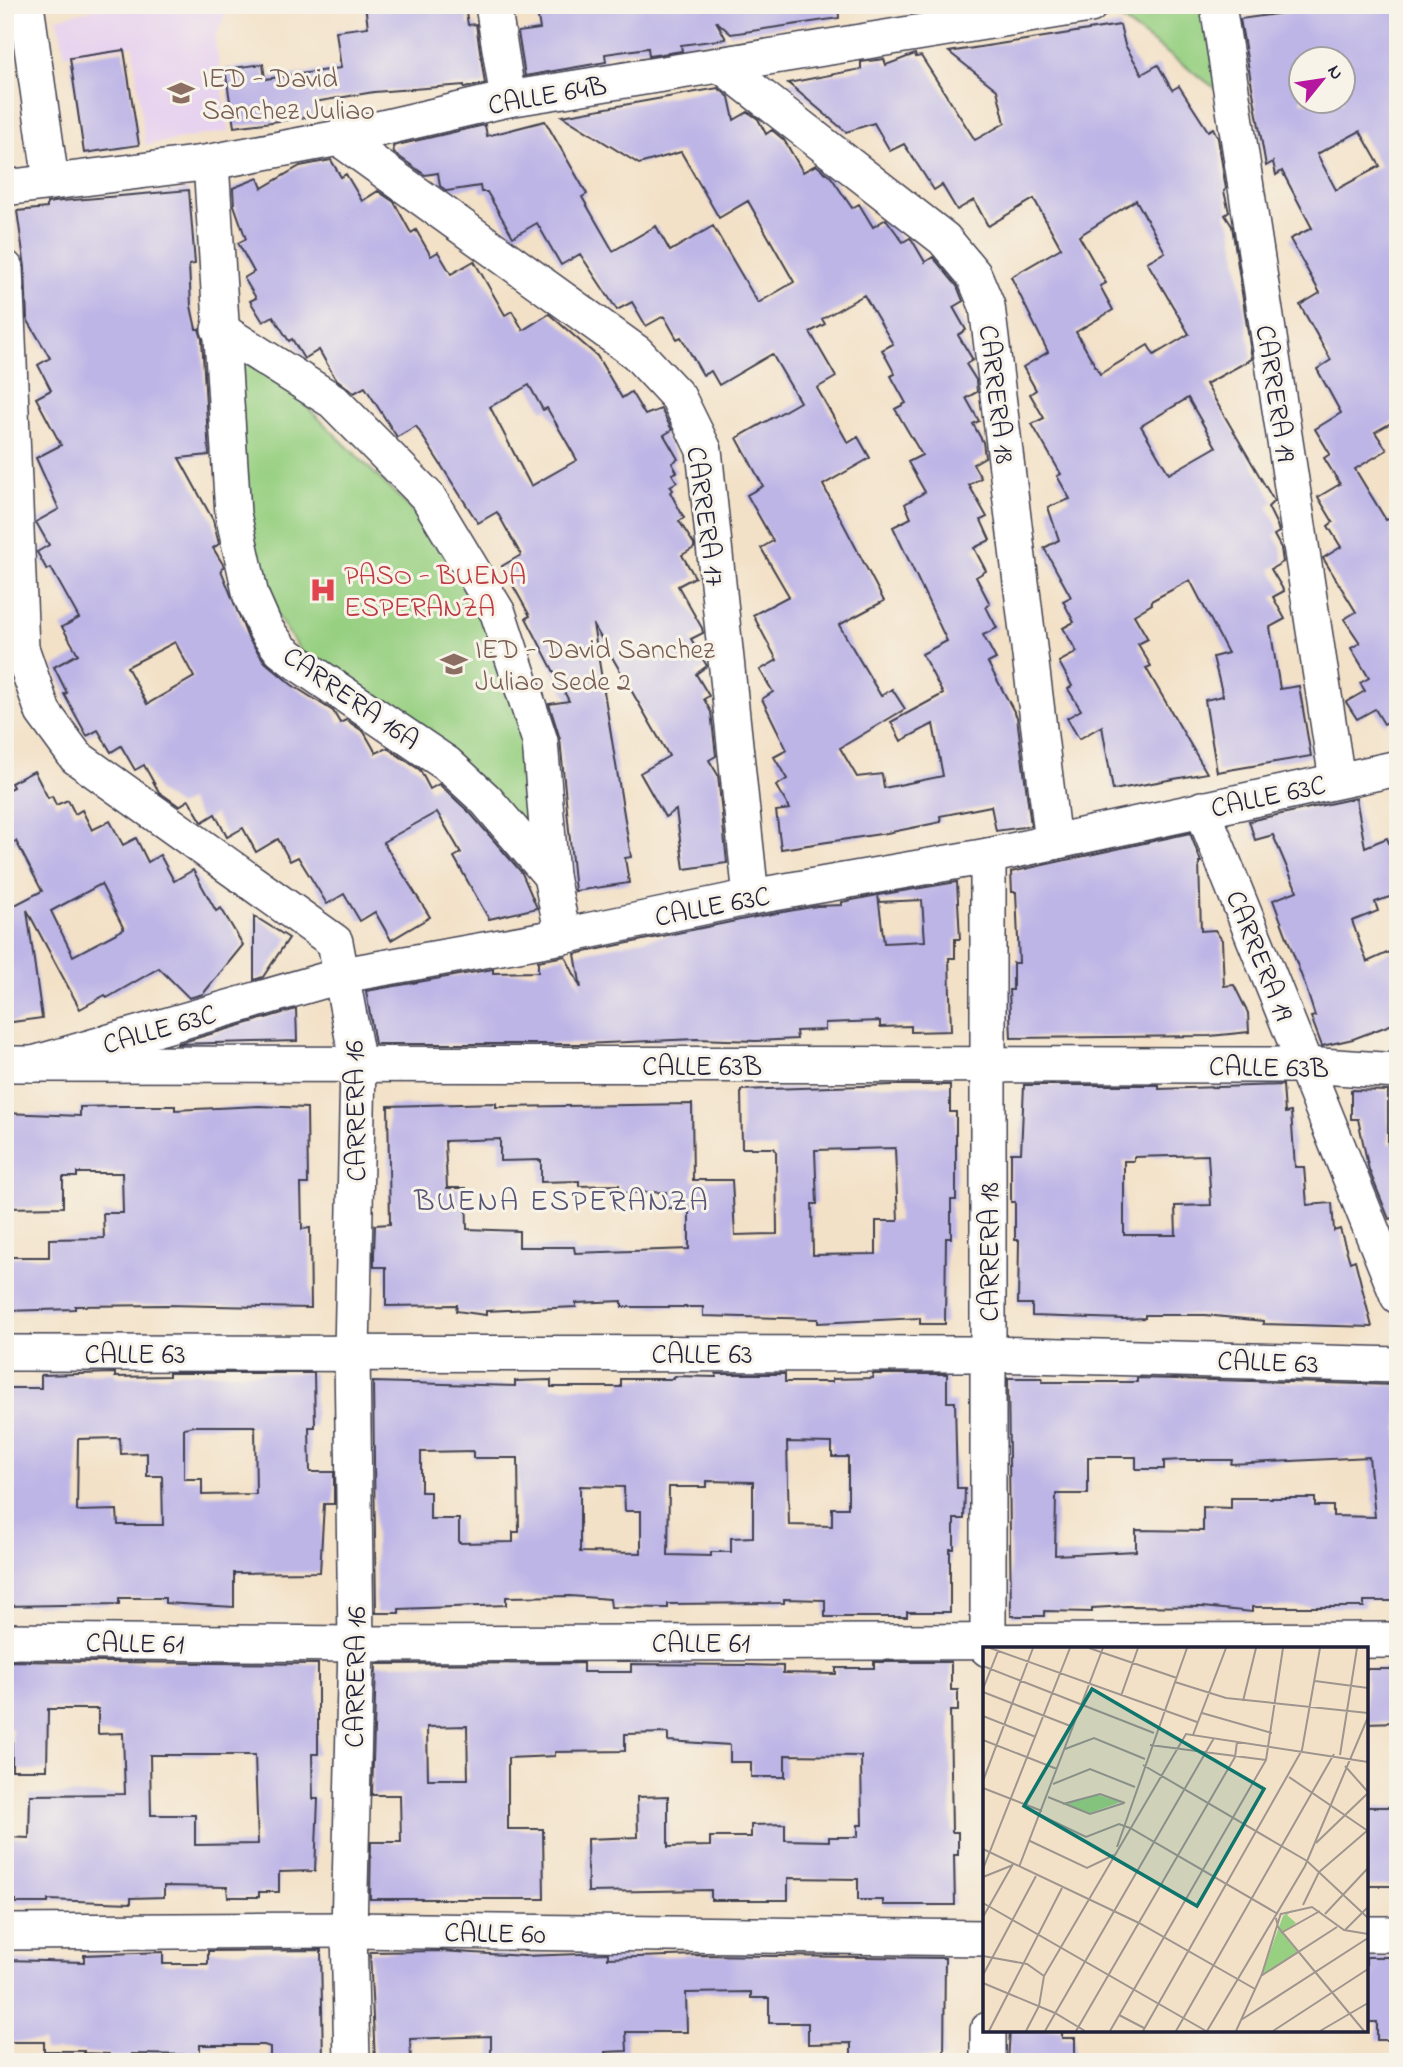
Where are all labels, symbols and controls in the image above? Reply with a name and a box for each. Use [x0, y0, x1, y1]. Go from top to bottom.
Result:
north arrow [1288, 46, 1358, 116]
place label: IED - David Sanchez Juliao [202, 60, 375, 133]
text: N [1320, 60, 1350, 85]
street label: CALLE 64B [485, 67, 610, 128]
school or university icon: IED - David Sanchez Juliao [166, 78, 196, 108]
street label: CARRERA 19 [1243, 322, 1305, 465]
street label: CARRERA 18 [966, 323, 1023, 466]
street label: CARRERA 17 [673, 444, 734, 589]
place label: PASO - BUENA ESPERANZA [344, 557, 526, 630]
hospital icon: PASO - BUENA ESPERANZA [308, 575, 338, 605]
place label: IED - David Sanchez Juliao Sede 2 [475, 631, 715, 704]
street label: CARRERA 16A [273, 638, 427, 762]
school or university icon: IED - David Sanchez Juliao Sede 2 [439, 649, 469, 679]
street label: CALLE 63C [1207, 766, 1330, 831]
street label: CALLE 63C [652, 877, 774, 940]
street label: CARRERA 19 [1213, 885, 1303, 1028]
street label: CALLE 63C [98, 996, 222, 1067]
street label: CARRERA 16 [336, 1040, 379, 1182]
street label: CALLE 63B [642, 1048, 762, 1089]
street label: CALLE 63B [1209, 1048, 1329, 1091]
district label: BUENA ESPERANZA [413, 1181, 710, 1225]
street label: CARRERA 18 [971, 1182, 1012, 1322]
street label: CALLE 63 [84, 1336, 186, 1377]
street label: CALLE 63 [651, 1336, 753, 1377]
street label: CALLE 63 [1217, 1342, 1319, 1387]
street label: CARRERA 16 [336, 1606, 379, 1748]
street label: CALLE 61 [85, 1624, 185, 1667]
street label: CALLE 61 [652, 1625, 750, 1666]
inset map [983, 1647, 1368, 2032]
street label: CALLE 60 [444, 1914, 546, 1957]

